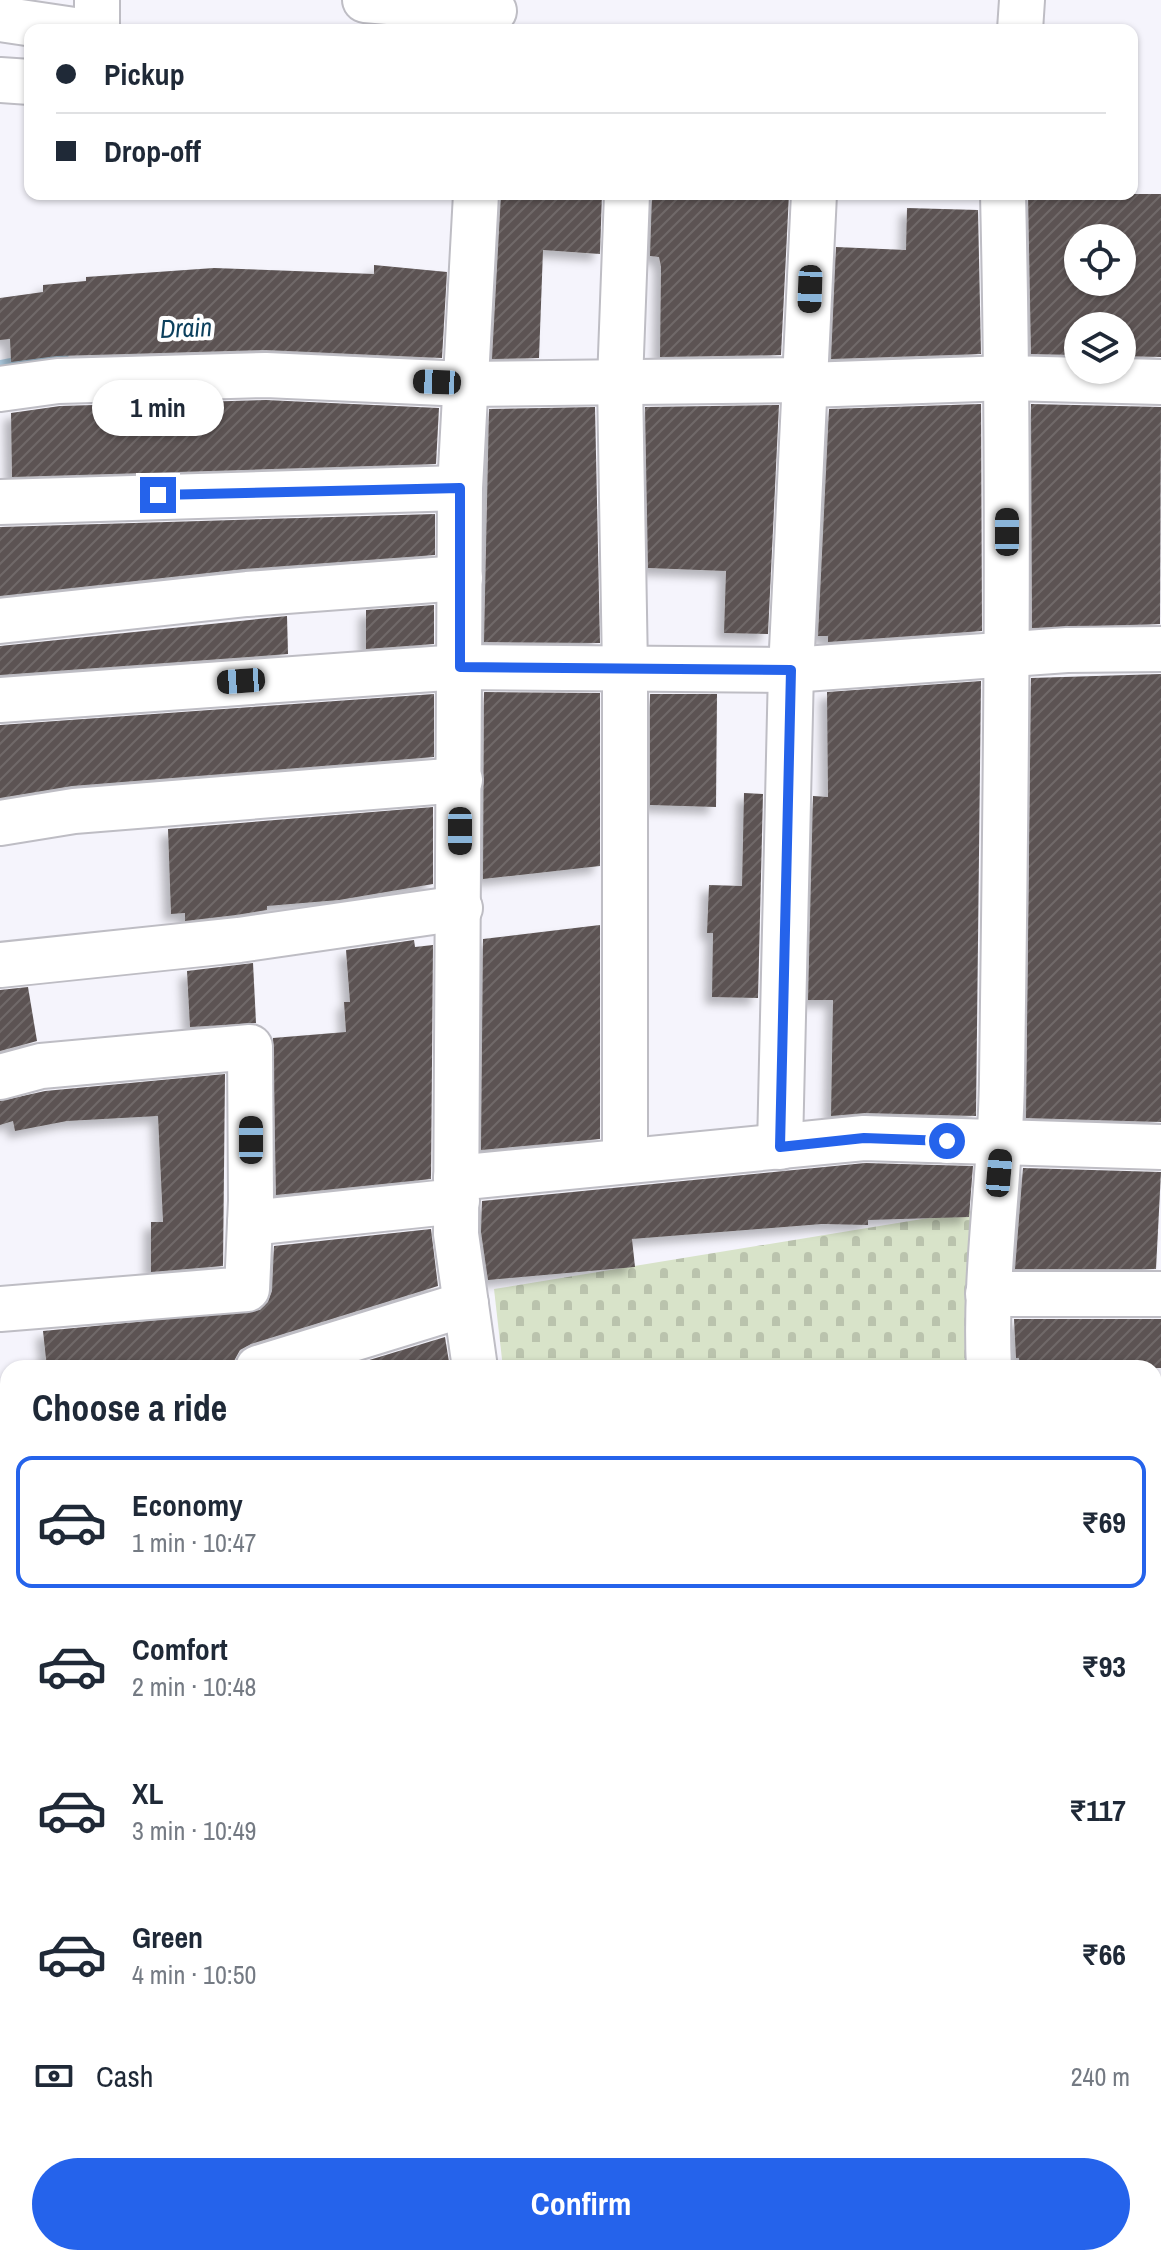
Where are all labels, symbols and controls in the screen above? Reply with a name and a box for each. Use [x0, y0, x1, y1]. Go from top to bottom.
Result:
text: Pickup [104, 54, 185, 94]
text: Drop-off [104, 131, 201, 171]
map controls [1064, 224, 1136, 384]
button: locate [1064, 224, 1136, 296]
car [797, 265, 823, 313]
water label: Drain [159, 309, 213, 346]
button: layers [1064, 312, 1136, 384]
car [413, 369, 461, 395]
callout: 1 min [92, 379, 224, 435]
text: 1 min [130, 390, 186, 425]
route end [140, 477, 176, 513]
car [995, 508, 1019, 556]
car [216, 667, 266, 695]
car [448, 807, 472, 855]
car [239, 1116, 263, 1164]
route start [929, 1123, 965, 1159]
car [985, 1148, 1013, 1198]
text: Choose a ride [32, 1384, 227, 1432]
text: Economy [132, 1485, 243, 1525]
icon: car [36, 1486, 108, 1558]
text: ₹69 [1081, 1502, 1126, 1542]
text: 1 min · 10:47 [132, 1525, 256, 1560]
text: Comfort [132, 1629, 228, 1669]
icon: car [36, 1630, 108, 1702]
text: ₹93 [1081, 1646, 1126, 1686]
text: 2 min · 10:48 [132, 1669, 256, 1704]
text: XL [132, 1773, 163, 1813]
icon: car [36, 1774, 108, 1846]
text: ₹117 [1069, 1790, 1126, 1830]
text: 3 min · 10:49 [132, 1813, 256, 1848]
text: Green [132, 1917, 203, 1957]
icon: car [36, 1918, 108, 1990]
text: ₹66 [1081, 1934, 1126, 1974]
text: 4 min · 10:50 [132, 1957, 256, 1992]
icon: cash [32, 2054, 76, 2098]
text: Cash [96, 2056, 153, 2096]
text: 240 m [1071, 2059, 1130, 2094]
button: Confirm [32, 2158, 1130, 2250]

